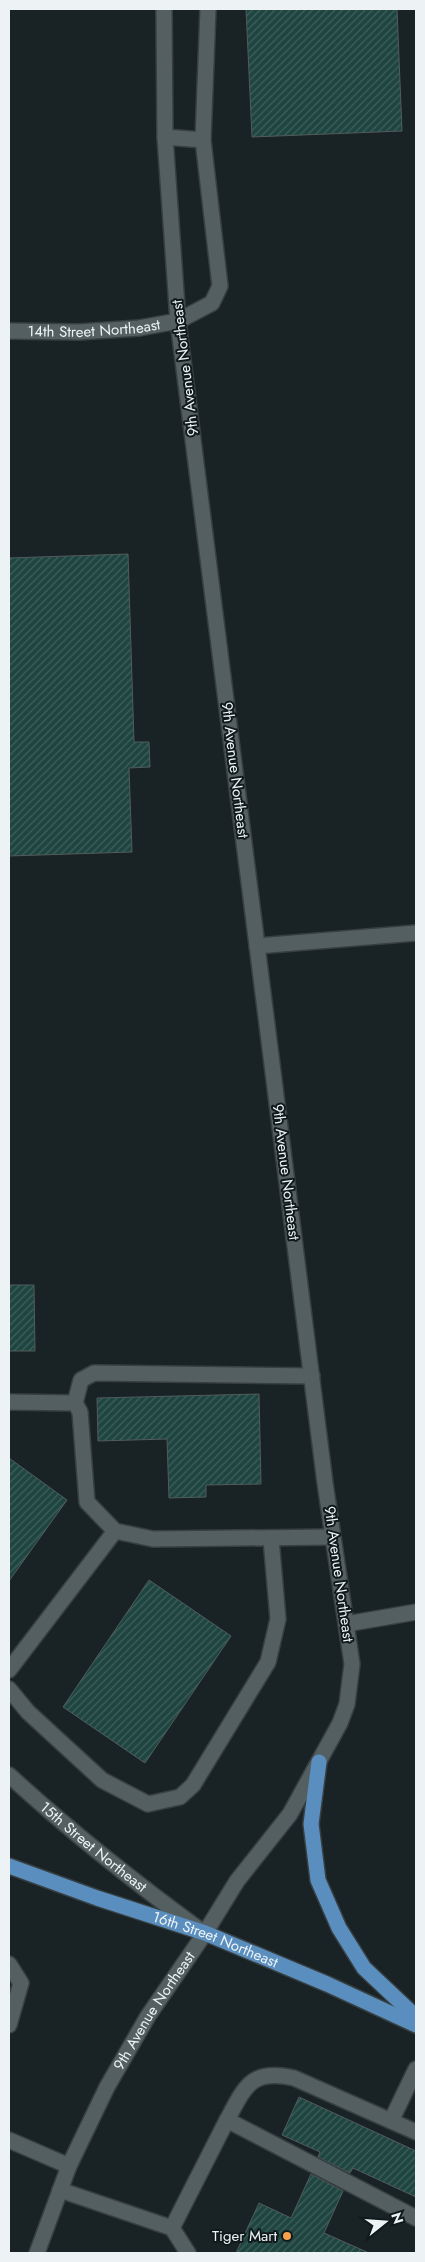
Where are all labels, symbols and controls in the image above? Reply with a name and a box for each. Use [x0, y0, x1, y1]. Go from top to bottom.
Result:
street label: 9th Avenue Northeast [166, 298, 204, 437]
street label: 14th Street Northeast [27, 313, 162, 343]
street label: 9th Avenue Northeast [216, 701, 254, 840]
street label: 9th Avenue Northeast [267, 1103, 305, 1242]
street label: 9th Avenue Northeast [319, 1505, 359, 1644]
street label: 15th Street Northeast [35, 1797, 152, 1898]
street label: 16th Street Northeast [150, 1906, 282, 1973]
street label: 9th Avenue Northeast [108, 1947, 200, 2074]
north arrow [360, 2197, 410, 2247]
text: N [386, 2210, 409, 2226]
place label: Tiger Mart [212, 2225, 277, 2247]
marker: Tiger Mart [281, 2230, 293, 2242]

